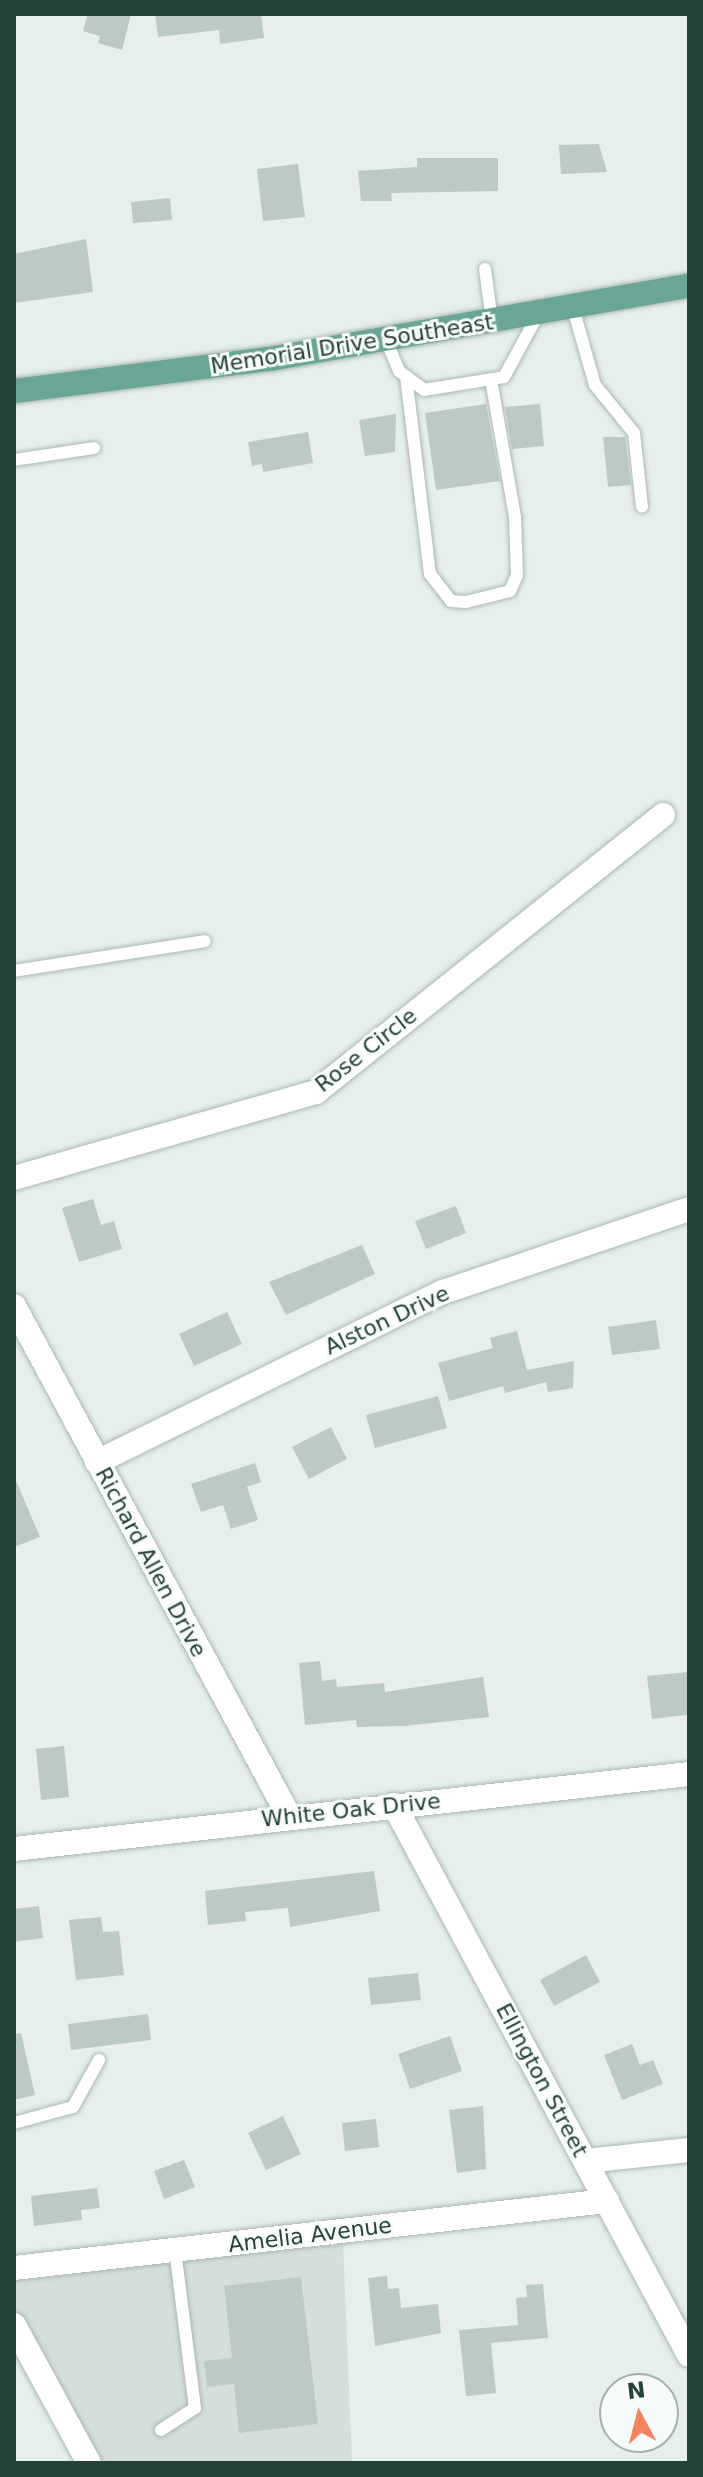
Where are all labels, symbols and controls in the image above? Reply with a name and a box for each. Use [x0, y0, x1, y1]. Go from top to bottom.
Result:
street label: Memorial Drive Southeast [209, 309, 495, 379]
street label: Rose Circle [310, 1002, 422, 1098]
street label: Alston Drive [321, 1280, 453, 1360]
street label: Richard Allen Drive [90, 1463, 212, 1661]
street label: White Oak Drive [260, 1787, 442, 1833]
street label: Ellington Street [490, 1999, 594, 2161]
street label: Amelia Avenue [227, 2212, 393, 2258]
north arrow [599, 2373, 679, 2453]
text: N [626, 2377, 647, 2404]

